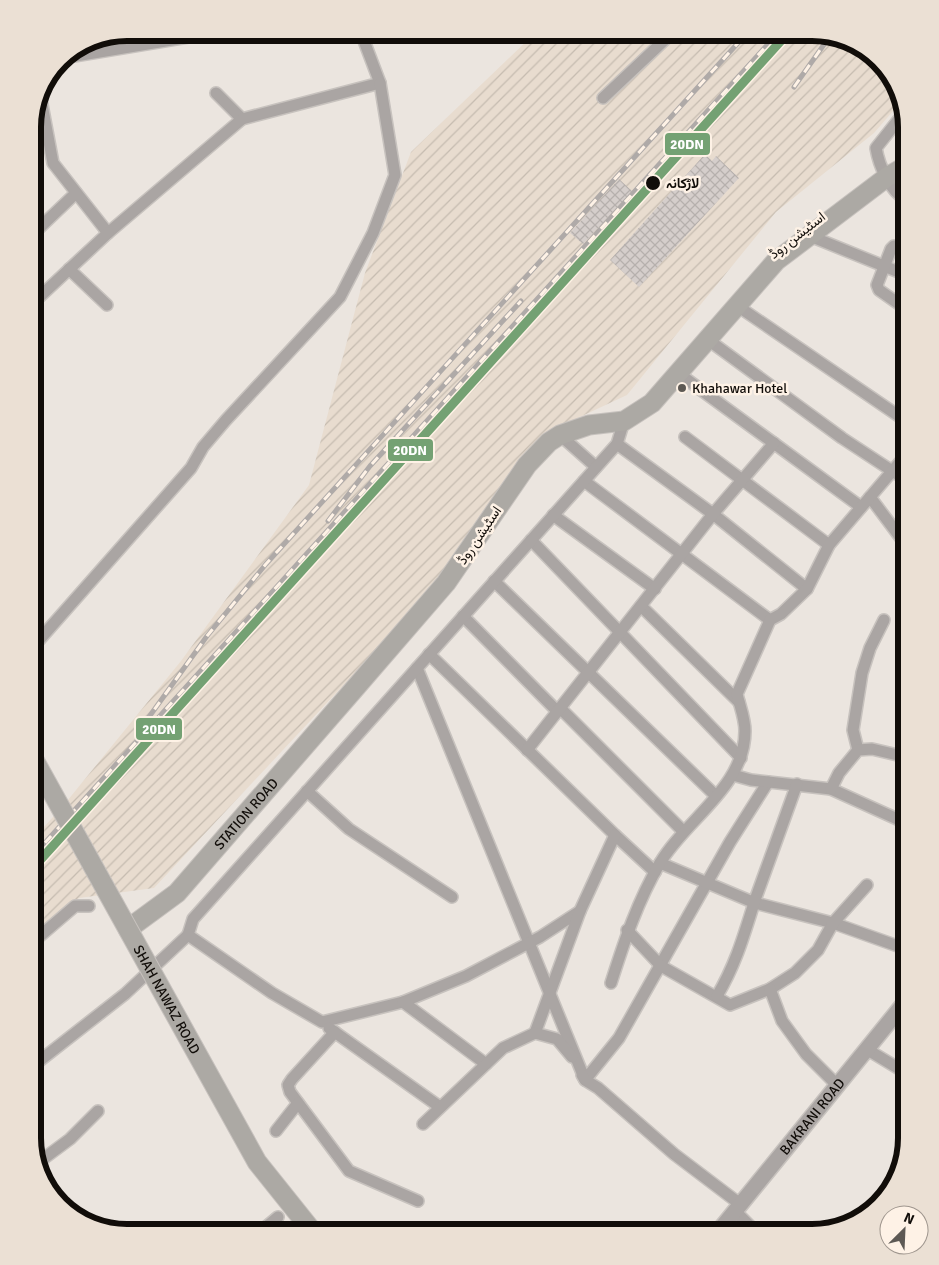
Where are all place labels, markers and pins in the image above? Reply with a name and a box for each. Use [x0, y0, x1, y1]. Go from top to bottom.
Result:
marker: لاڑکانہ [644, 174, 662, 192]
place label: لاڑکانہ [666, 175, 699, 192]
place label: Khahawar Hotel [692, 380, 787, 397]
marker: Khahawar Hotel [676, 382, 688, 394]

